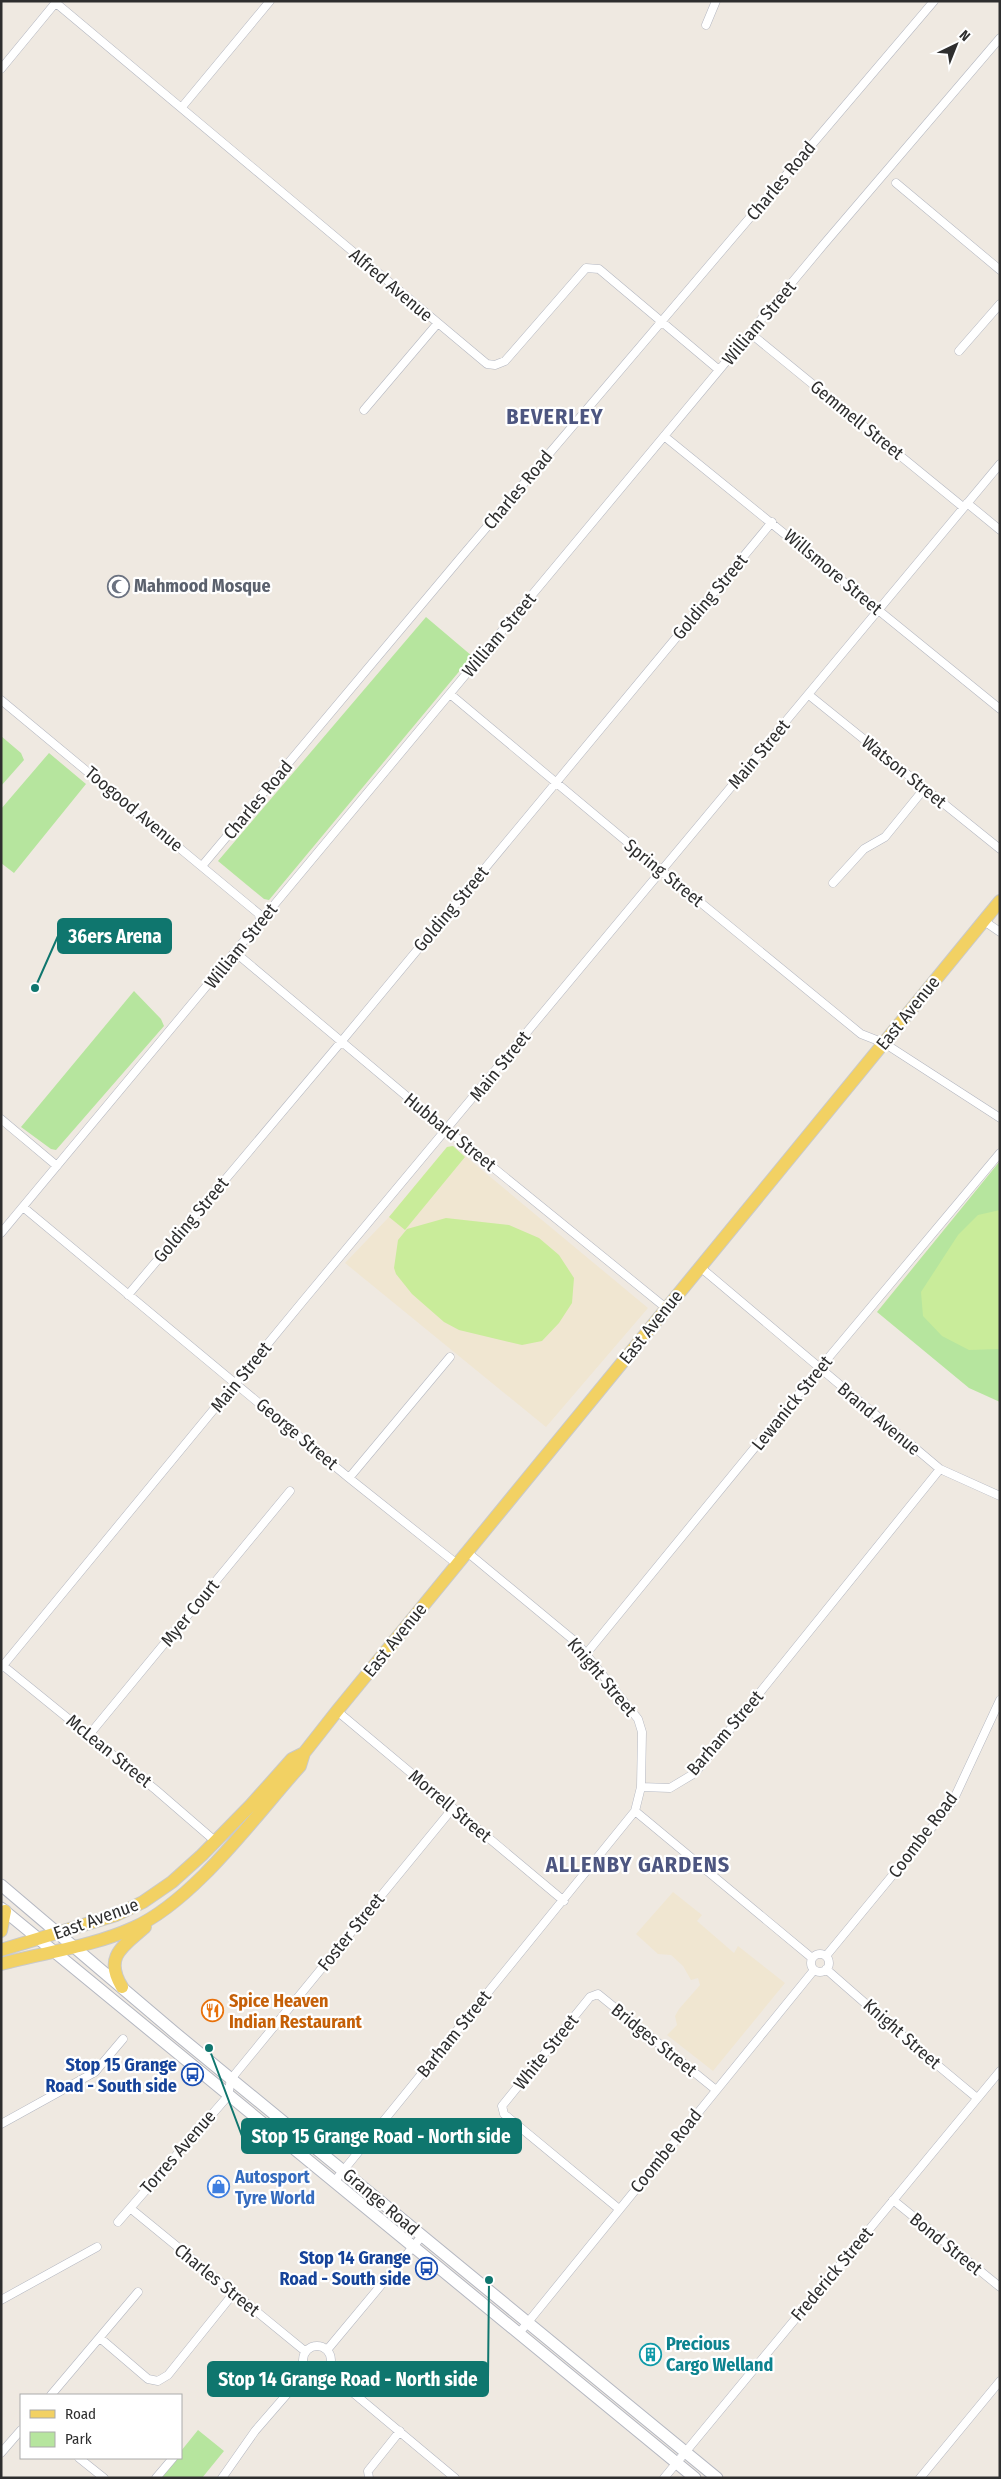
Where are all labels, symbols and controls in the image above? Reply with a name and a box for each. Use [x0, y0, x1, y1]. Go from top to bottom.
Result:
north arrow [931, 20, 981, 70]
text: N [956, 27, 973, 45]
street label: Charles Road [742, 137, 820, 225]
street label: Alfred Avenue [345, 244, 437, 326]
street label: William Street [717, 276, 801, 370]
street label: Gemmell Street [806, 376, 908, 464]
district label: BEVERLEY [506, 403, 604, 430]
street label: Charles Road [479, 446, 557, 534]
street label: Willsmore Street [779, 524, 887, 620]
street label: Golding Street [668, 550, 752, 644]
mosque icon: Mahmood Mosque [106, 574, 130, 598]
place label: Mahmood Mosque [134, 575, 271, 597]
street label: William Street [457, 588, 541, 682]
street label: Main Street [724, 715, 795, 793]
street label: Watson Street [857, 731, 951, 813]
street label: Charles Road [219, 756, 297, 844]
street label: Toogood Avenue [80, 762, 188, 856]
street label: Spring Street [620, 834, 708, 912]
street label: Golding Street [409, 862, 493, 956]
street label: William Street [200, 899, 282, 993]
callout: 36ers Arena [58, 919, 171, 953]
text: 36ers Arena [67, 925, 162, 948]
street label: East Avenue [872, 971, 945, 1054]
street label: Main Street [465, 1026, 535, 1106]
street label: Hubbard Street [400, 1088, 501, 1176]
street label: Golding Street [149, 1173, 233, 1267]
street label: East Avenue [615, 1285, 688, 1368]
street label: Main Street [206, 1337, 276, 1417]
street label: Lewanick Street [747, 1351, 837, 1455]
street label: Brand Avenue [833, 1378, 925, 1460]
street label: George Street [252, 1393, 343, 1475]
street label: Myer Court [156, 1575, 224, 1651]
street label: East Avenue [359, 1598, 432, 1681]
street label: Knight Street [563, 1633, 641, 1721]
street label: Barham Street [682, 1686, 768, 1780]
street label: McLean Street [62, 1710, 156, 1792]
street label: Morrell Street [404, 1765, 496, 1847]
street label: Coombe Road [884, 1788, 962, 1882]
district label: ALLENBY GARDENS [545, 1851, 730, 1878]
street label: Foster Street [313, 1889, 389, 1975]
street label: East Avenue [51, 1893, 142, 1945]
street label: Barham Street [412, 1986, 496, 2082]
place label: Spice Heaven Indian Restaurant [229, 1990, 363, 2033]
street label: Knight Street [859, 1994, 945, 2074]
restaurant icon: Spice Heaven Indian Restaurant [201, 1999, 225, 2023]
street label: Bridges Street [607, 1999, 701, 2081]
street label: White Street [509, 2010, 583, 2094]
place label: Stop 15 Grange Road - South side [45, 2054, 177, 2097]
bus stop icon: Stop 15 Grange Road - South side [181, 2063, 205, 2087]
street label: Coombe Road [625, 2105, 707, 2197]
street label: Torres Avenue [136, 2106, 220, 2198]
callout: Stop 15 Grange Road - North side [242, 2119, 521, 2153]
text: Stop 15 Grange Road - North side [251, 2125, 511, 2148]
street label: Grange Road [338, 2164, 424, 2240]
place label: Autosport Tyre World [234, 2166, 315, 2209]
shop icon: Autosport Tyre World [207, 2175, 231, 2199]
street label: Bond Street [905, 2208, 987, 2280]
street label: Frederick Street [786, 2222, 878, 2325]
street label: Charles Street [170, 2239, 264, 2321]
place label: Stop 14 Grange Road - South side [279, 2247, 411, 2290]
bus stop icon: Stop 14 Grange Road - South side [415, 2256, 439, 2280]
place label: Precious Cargo Welland [666, 2333, 773, 2376]
building icon: Precious Cargo Welland [638, 2342, 662, 2366]
callout: Stop 14 Grange Road - North side [208, 2362, 488, 2396]
text: Stop 14 Grange Road - North side [218, 2368, 478, 2391]
legend [20, 2394, 182, 2459]
text: Road [65, 2405, 96, 2423]
text: Park [65, 2430, 92, 2448]

